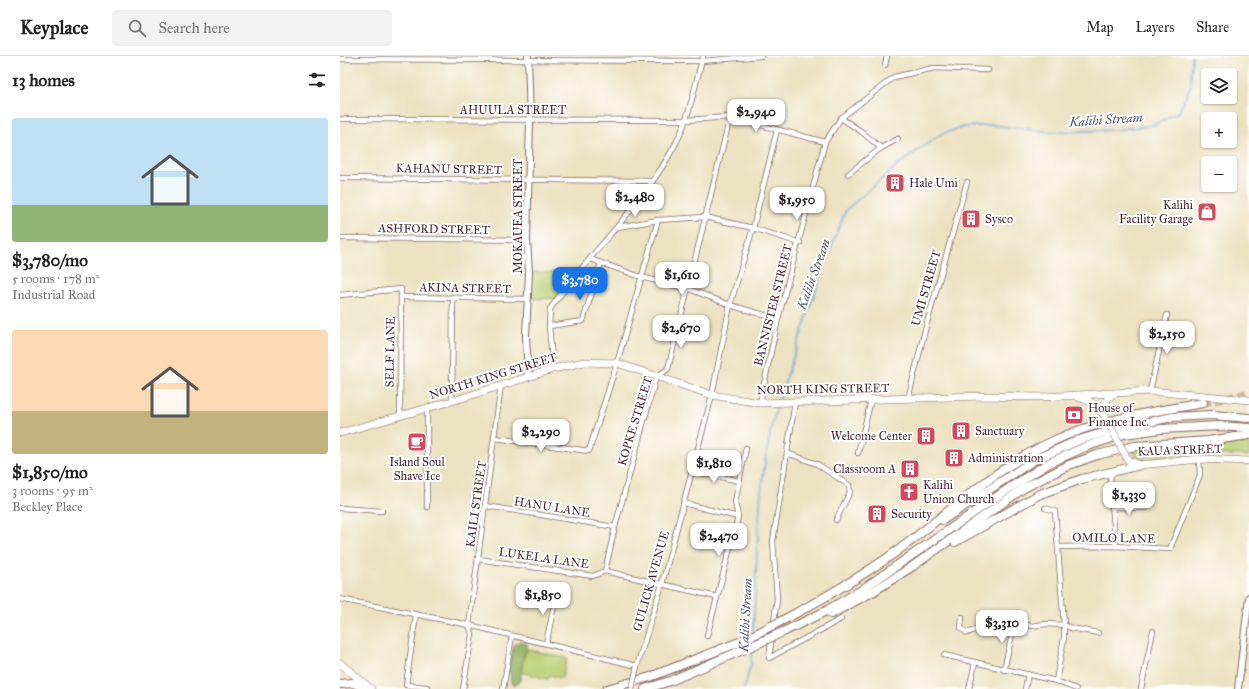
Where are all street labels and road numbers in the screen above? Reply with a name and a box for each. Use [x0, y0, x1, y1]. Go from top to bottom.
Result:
street label: AHUULA STREET [459, 103, 566, 117]
street label: MOKAUEA STREET [511, 158, 525, 274]
street label: KAHANU STREET [396, 161, 502, 177]
street label: ASHFORD STREET [377, 221, 490, 237]
street label: BANNISTER STREET [751, 243, 795, 367]
street label: UMI STREET [908, 248, 944, 328]
street label: AKINA STREET [418, 280, 511, 296]
street label: SELF LANE [382, 316, 398, 388]
street label: NORTH KING STREET [428, 350, 558, 402]
street label: KOPKE STREET [615, 375, 655, 467]
street label: NORTH KING STREET [757, 381, 889, 397]
street label: KAUA STREET [1137, 442, 1223, 458]
street label: KAILI STREET [463, 460, 489, 548]
street label: HANU LANE [513, 494, 591, 520]
street label: GULICK AVENUE [630, 529, 672, 633]
street label: OMILO LANE [1072, 530, 1156, 546]
street label: LUKELA LANE [498, 545, 590, 571]

